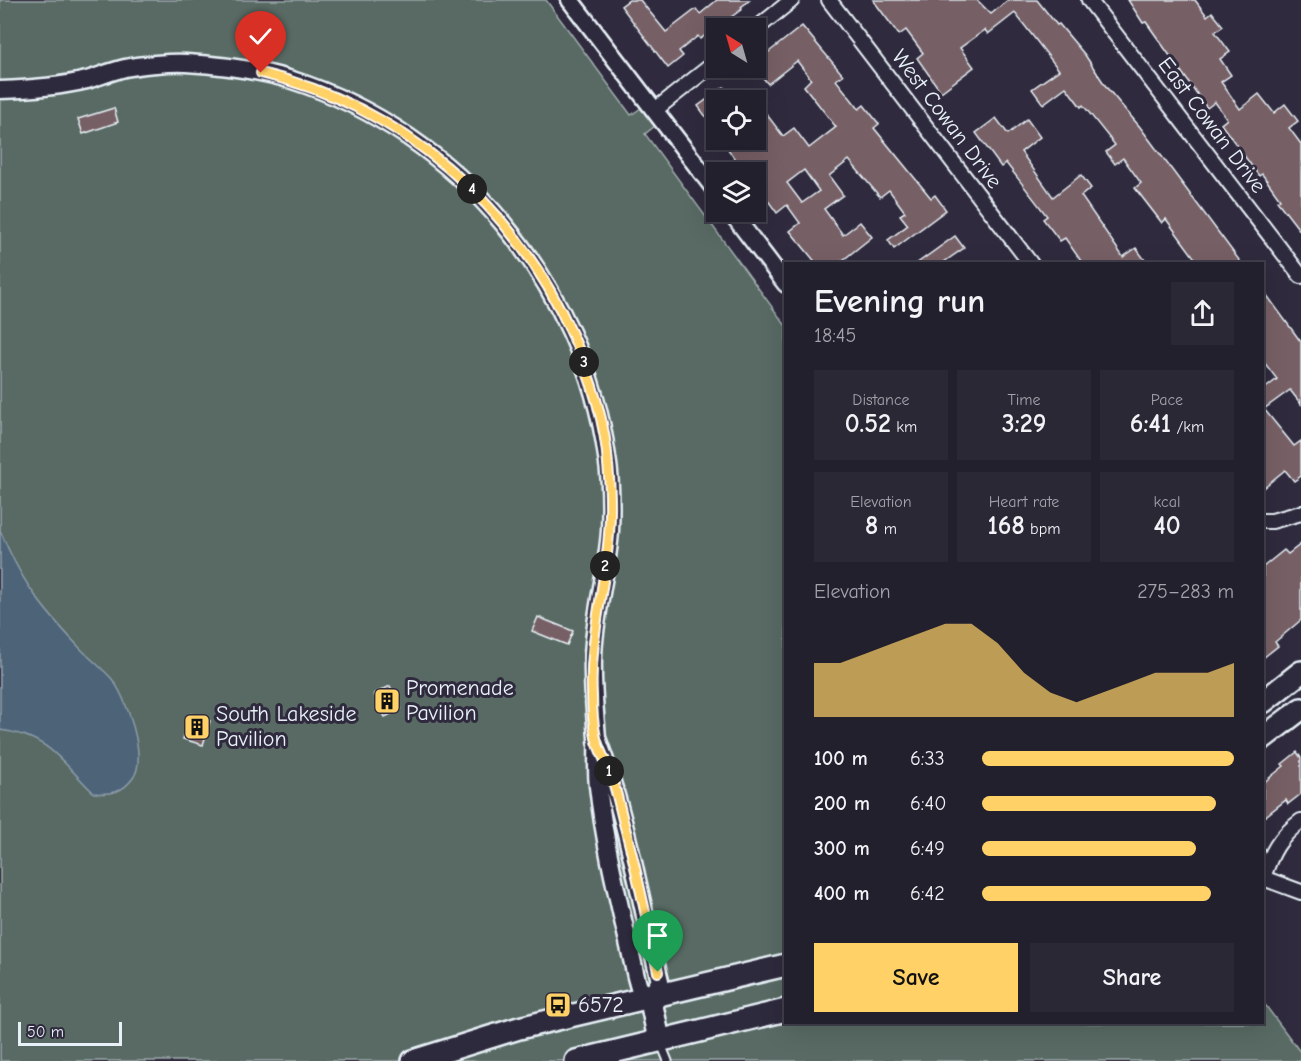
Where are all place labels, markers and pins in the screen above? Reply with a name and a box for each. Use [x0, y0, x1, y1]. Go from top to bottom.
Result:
pin [235, 11, 286, 73]
pin: 4 [457, 174, 487, 204]
pin: 3 [569, 347, 599, 377]
pin: 2 [590, 551, 620, 581]
place label: Promenade Pavilion [406, 675, 514, 726]
building icon: Promenade Pavilion [372, 686, 402, 716]
place label: South Lakeside Pavilion [216, 701, 356, 752]
building icon: South Lakeside Pavilion [182, 712, 212, 742]
pin: 1 [594, 756, 624, 786]
pin [632, 910, 683, 972]
bus stop icon: 6572 [543, 990, 573, 1020]
place label: 6572 [578, 992, 624, 1018]

